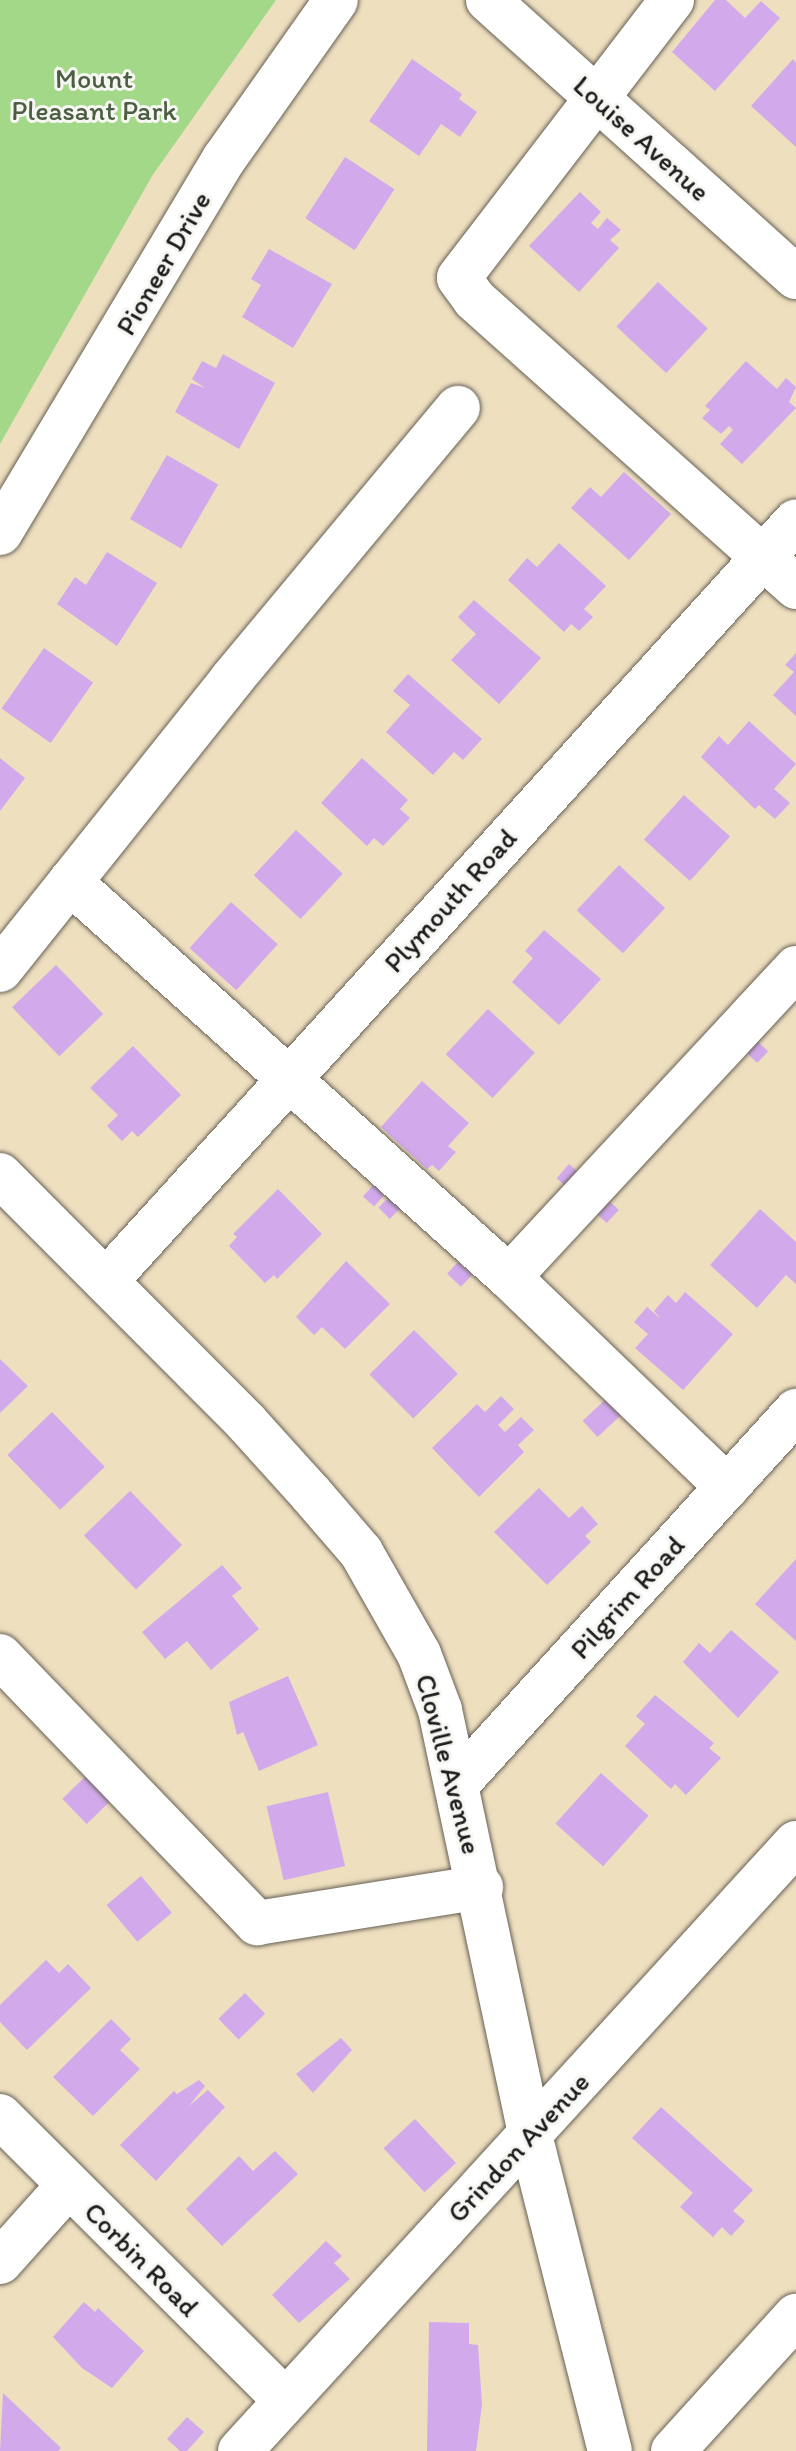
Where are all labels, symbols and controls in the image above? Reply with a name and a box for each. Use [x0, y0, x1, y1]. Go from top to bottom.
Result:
park label: Mount Pleasant Park [11, 61, 177, 127]
street label: Louise Avenue [567, 68, 717, 208]
street label: Pioneer Drive [108, 185, 218, 341]
street label: Plymouth Road [377, 821, 523, 979]
street label: Pilgrim Road [563, 1529, 691, 1665]
street label: Cloville Avenue [409, 1671, 489, 1857]
street label: Grindon Avenue [440, 2065, 596, 2229]
street label: Corbin Road [78, 2195, 206, 2323]

